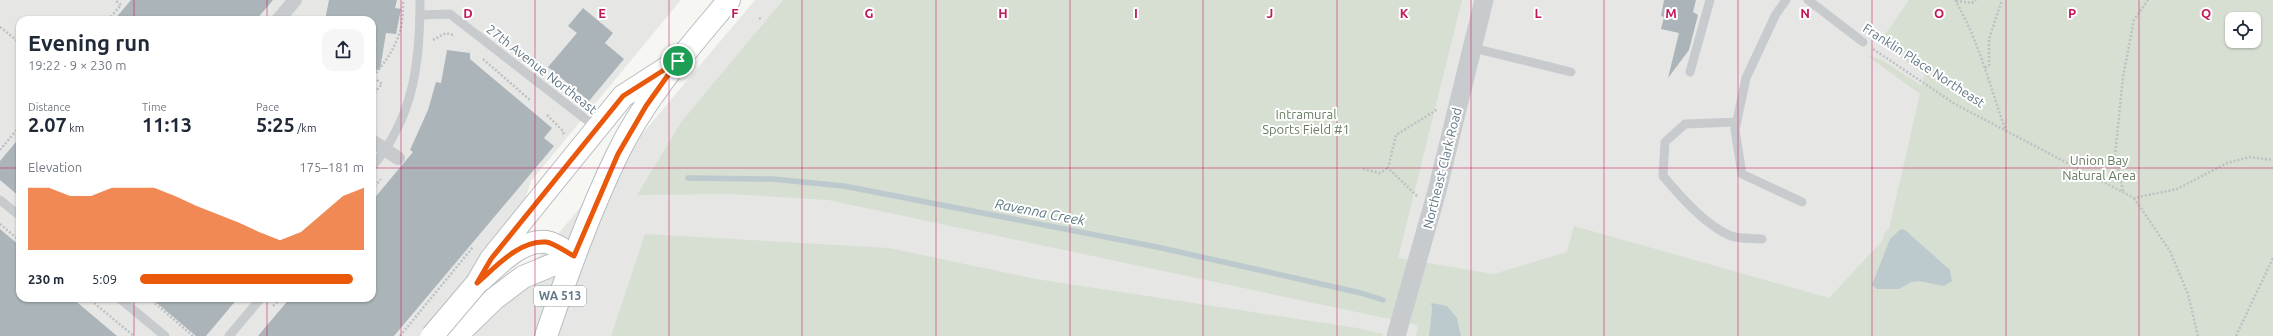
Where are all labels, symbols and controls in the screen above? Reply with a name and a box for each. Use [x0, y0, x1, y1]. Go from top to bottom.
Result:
text: D [463, 6, 473, 20]
text: E [598, 6, 606, 20]
text: F [731, 6, 739, 20]
text: G [865, 6, 874, 20]
text: H [998, 6, 1008, 20]
text: I [1134, 6, 1138, 20]
text: J [1267, 6, 1273, 20]
text: K [1400, 6, 1409, 20]
text: L [1534, 6, 1542, 20]
text: M [1665, 6, 1677, 20]
text: N [1800, 6, 1810, 20]
text: O [1934, 6, 1944, 20]
text: P [2068, 6, 2076, 20]
text: Q [2201, 6, 2211, 20]
map controls [2225, 12, 2261, 48]
button: locate [2225, 12, 2261, 48]
street label: Franklin Place Northeast [1861, 20, 1987, 110]
street label: 27th Avenue Northeast [484, 22, 600, 116]
button: share [322, 29, 364, 71]
text: Evening run [28, 30, 150, 55]
pin [661, 44, 695, 78]
icon: arrive [667, 50, 689, 72]
text: 19:22 · 9 × 230 m [28, 58, 127, 72]
text: Distance [28, 101, 71, 113]
text: Time [142, 101, 167, 113]
text: Pace [256, 101, 279, 113]
street label: Northeast Clark Road [1420, 106, 1464, 230]
park label: Intramural Sports Field #1 [1262, 107, 1350, 136]
text: 2.07 [28, 113, 67, 136]
text: 11:13 [142, 113, 192, 136]
text: 5:25 [256, 113, 295, 136]
text: km [67, 122, 84, 134]
text: /km [295, 122, 316, 134]
park label: Union Bay Natural Area [2062, 153, 2136, 182]
text: Elevation [28, 160, 82, 174]
text: 175–181 m [299, 160, 364, 174]
water label: Ravenna Creek [994, 195, 1087, 229]
text: 230 m [28, 272, 64, 286]
text: 5:09 [92, 272, 117, 286]
road number: WA 513 [534, 286, 586, 306]

